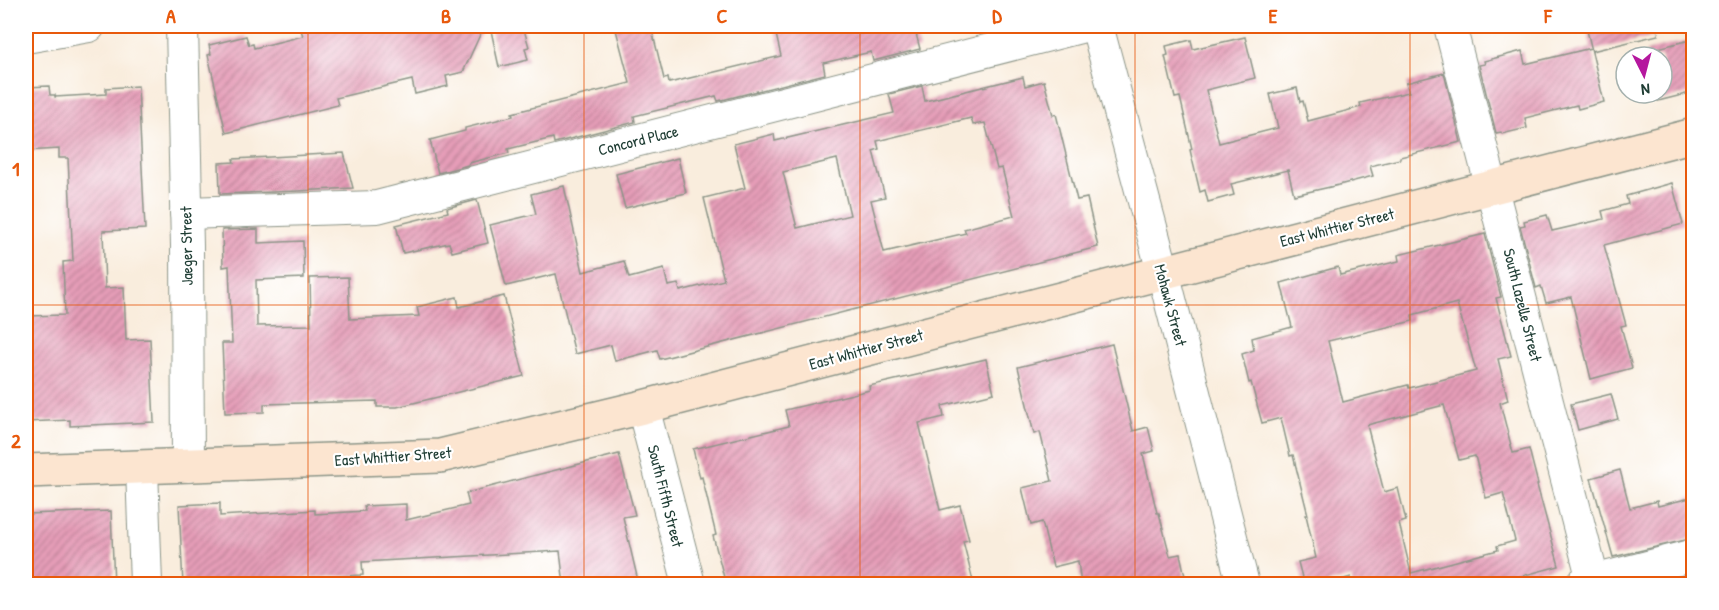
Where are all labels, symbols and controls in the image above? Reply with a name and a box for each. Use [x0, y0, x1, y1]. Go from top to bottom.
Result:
text: A [166, 2, 176, 29]
text: B [441, 2, 451, 29]
text: C [717, 2, 728, 29]
text: D [992, 2, 1002, 29]
text: E [1269, 2, 1278, 29]
text: F [1543, 2, 1553, 29]
north arrow [1614, 45, 1674, 105]
text: N [1640, 79, 1651, 101]
street label: Concord Place [596, 119, 681, 161]
text: 1 [12, 155, 20, 182]
street label: East Whittier Street [1278, 202, 1397, 252]
street label: Jaeger Street [174, 206, 198, 286]
street label: South Lazelle Street [1498, 246, 1548, 364]
street label: Mohawk Street [1150, 262, 1193, 349]
street label: East Whittier Street [807, 323, 926, 375]
text: 2 [11, 427, 21, 454]
street label: East Whittier Street [334, 441, 453, 471]
street label: South Fifth Street [643, 443, 689, 550]

